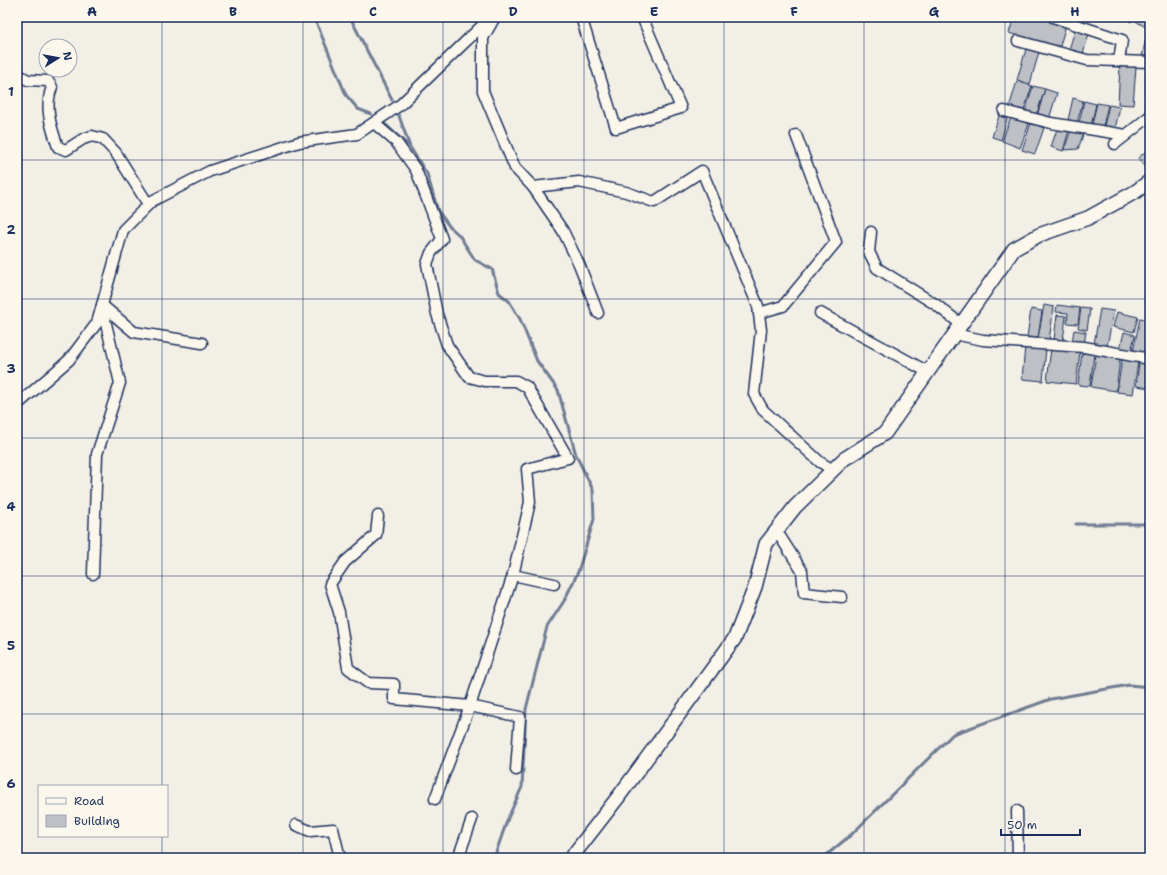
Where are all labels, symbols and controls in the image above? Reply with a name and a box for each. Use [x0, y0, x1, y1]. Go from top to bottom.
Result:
text: A [87, 3, 97, 20]
text: B [229, 3, 237, 20]
text: C [369, 3, 377, 20]
text: D [508, 3, 518, 20]
text: E [650, 3, 659, 20]
text: F [790, 3, 798, 20]
text: G [929, 3, 940, 20]
text: H [1070, 3, 1080, 20]
north arrow [38, 38, 78, 78]
text: N [59, 50, 76, 62]
text: 1 [8, 83, 14, 100]
text: 2 [6, 221, 16, 238]
text: 3 [6, 360, 16, 377]
text: 4 [6, 498, 16, 515]
text: 5 [7, 637, 15, 654]
text: 6 [6, 775, 16, 792]
legend [38, 785, 168, 837]
text: Road [74, 793, 105, 809]
scale bar [1001, 811, 1080, 837]
text: Building [74, 813, 120, 829]
text: 50 m [1007, 817, 1037, 833]

